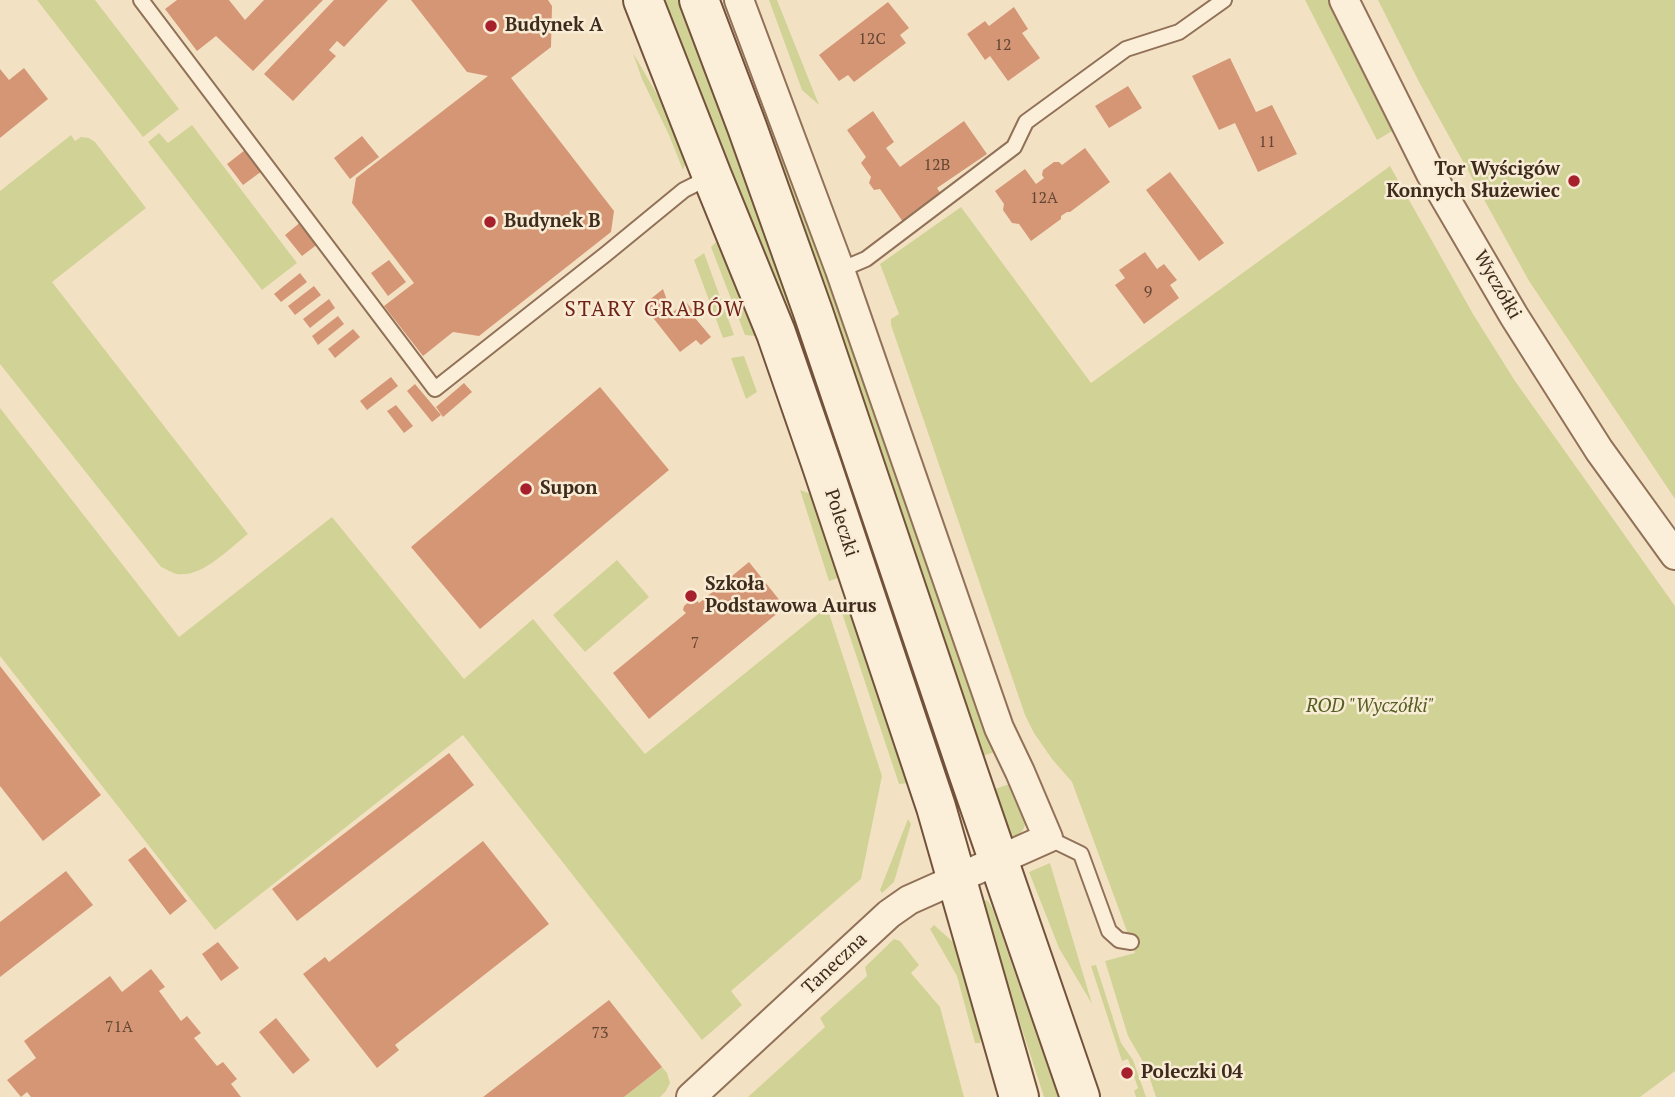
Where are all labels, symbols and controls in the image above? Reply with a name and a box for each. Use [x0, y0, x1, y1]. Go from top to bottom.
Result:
place label: Budynek A [505, 15, 603, 37]
marker: Budynek A [483, 18, 499, 34]
house number: 12C [858, 29, 886, 49]
house number: 12 [994, 35, 1012, 55]
house number: 11 [1258, 132, 1276, 152]
house number: 12B [924, 155, 950, 175]
place label: Tor Wyścigów Konnych Służewiec [1386, 159, 1560, 203]
marker: Tor Wyścigów Konnych Służewiec [1566, 173, 1582, 189]
house number: 12A [1030, 188, 1058, 208]
place label: Budynek B [504, 211, 601, 233]
marker: Budynek B [482, 214, 498, 230]
street label: Wyczółki [1468, 247, 1526, 323]
house number: 9 [1144, 282, 1152, 302]
district label: STARY GRABÓW [566, 297, 744, 323]
place label: Supon [540, 478, 598, 500]
marker: Supon [518, 481, 534, 497]
street label: Poleczki [819, 486, 863, 560]
place label: Szkoła Podstawowa Aurus [705, 574, 877, 618]
marker: Szkoła Podstawowa Aurus [683, 588, 699, 604]
house number: 7 [691, 633, 699, 653]
park label: ROD "Wyczółki" [1306, 696, 1434, 718]
street label: Taneczna [798, 928, 872, 1000]
house number: 71A [105, 1017, 133, 1037]
house number: 73 [591, 1023, 609, 1043]
place label: Poleczki 04 [1141, 1062, 1243, 1084]
marker: Poleczki 04 [1119, 1065, 1135, 1081]

